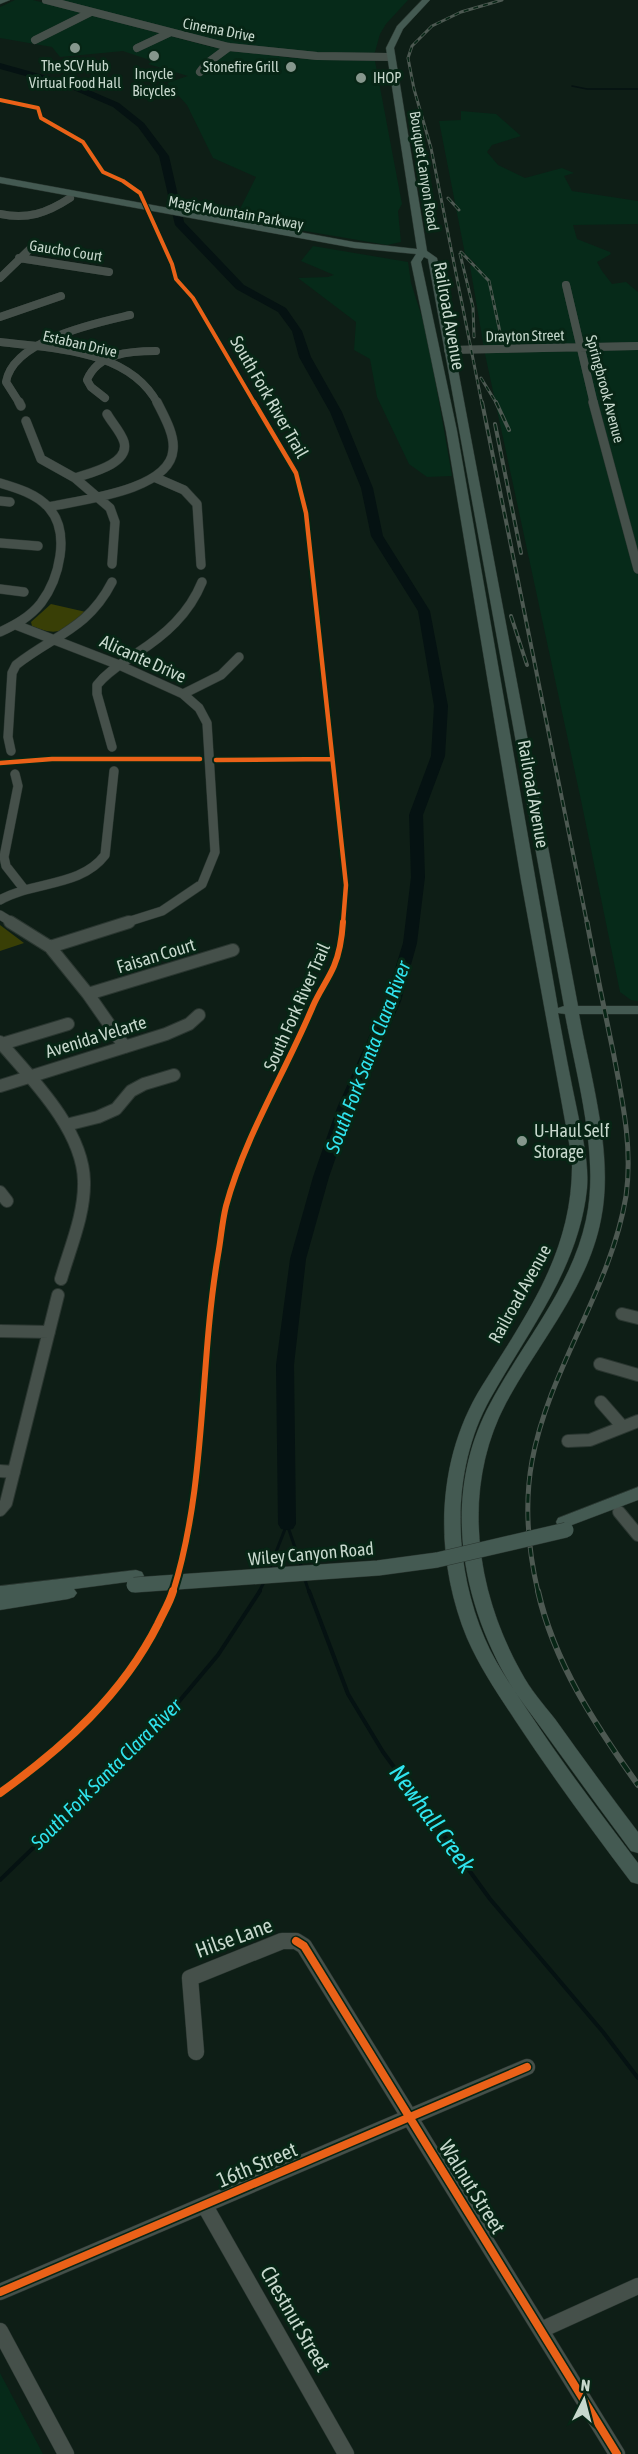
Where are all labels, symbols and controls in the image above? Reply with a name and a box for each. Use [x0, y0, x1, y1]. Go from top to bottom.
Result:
street label: Cinema Drive [182, 14, 257, 45]
marker: The SCV Hub Virtual Food Hall [68, 41, 82, 55]
marker: Incycle Bicycles [147, 49, 161, 63]
place label: The SCV Hub Virtual Food Hall [29, 57, 121, 91]
place label: Stonefire Grill [203, 58, 279, 75]
marker: Stonefire Grill [284, 60, 298, 74]
place label: Incycle Bicycles [132, 65, 176, 99]
place label: IHOP [373, 69, 402, 86]
marker: IHOP [354, 71, 368, 85]
street label: Bouquet Canyon Road [407, 110, 442, 232]
street label: Magic Mountain Parkway [167, 192, 305, 233]
street label: Gaucho Court [28, 236, 104, 265]
street label: Railroad Avenue [430, 260, 469, 372]
street label: Drayton Street [485, 326, 565, 345]
street label: Estaban Drive [41, 327, 119, 360]
street label: South Fork River Trail [226, 332, 313, 462]
street label: Springbrook Avenue [583, 333, 628, 445]
street label: Alicante Drive [97, 630, 190, 687]
street label: Railroad Avenue [514, 738, 553, 850]
street label: Faisan Court [114, 934, 198, 977]
street label: South Fork River Trail [259, 940, 334, 1074]
water label: South Fork Santa Clara River [320, 957, 415, 1157]
street label: Avenida Velarte [43, 1011, 149, 1062]
place label: U-Haul Self Storage [534, 1120, 609, 1162]
marker: U-Haul Self Storage [515, 1134, 529, 1148]
street label: Railroad Avenue [484, 1241, 555, 1347]
street label: Wiley Canyon Road [247, 1538, 375, 1569]
water label: South Fork Santa Clara River [25, 1693, 186, 1854]
water label: Newhall Creek [384, 1759, 481, 1878]
street label: Hilse Lane [192, 1912, 275, 1962]
street label: Walnut Street [435, 2135, 511, 2237]
street label: 16th Street [213, 2136, 300, 2192]
street label: Chestnut Street [256, 2261, 336, 2376]
north arrow [554, 2370, 614, 2430]
text: N [580, 2376, 591, 2395]

